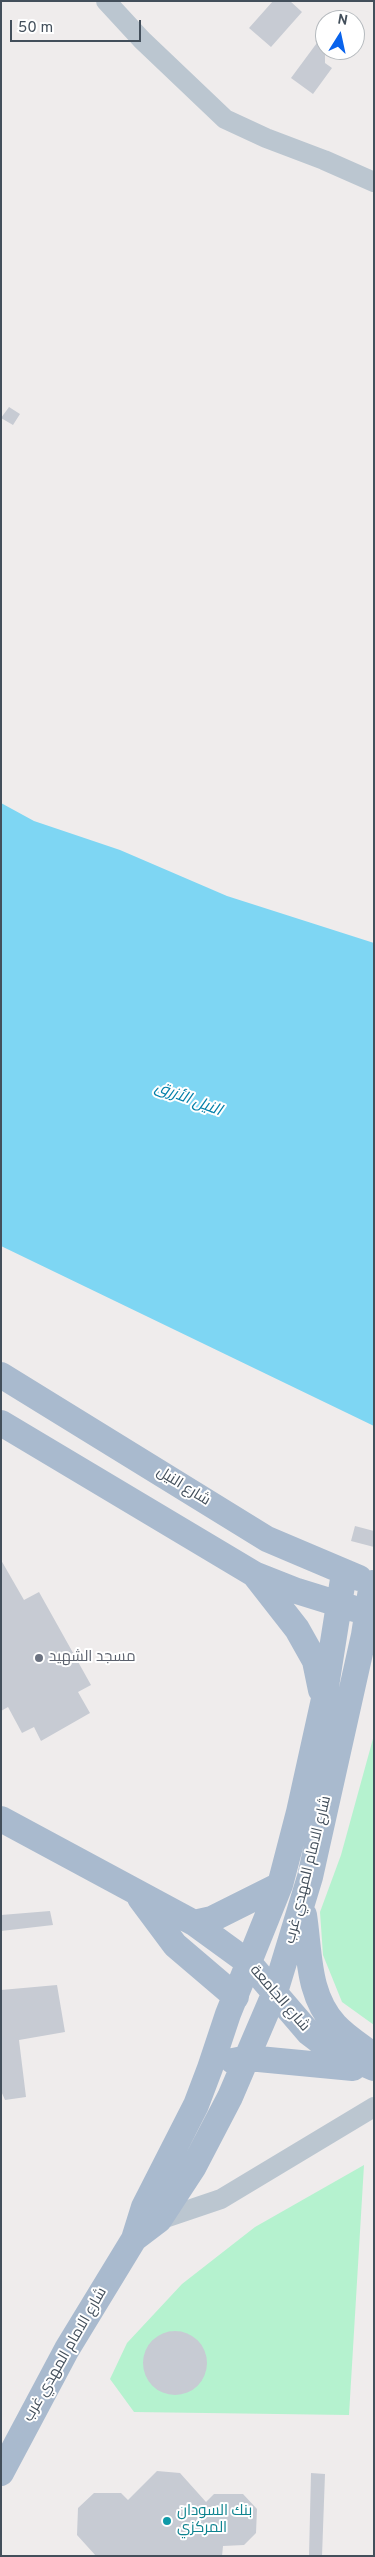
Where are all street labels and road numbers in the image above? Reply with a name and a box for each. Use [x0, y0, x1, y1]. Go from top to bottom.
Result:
street label: شارع النيل [153, 1463, 213, 1511]
street label: شارع الامام المهدي غرب [282, 1794, 336, 1946]
street label: شارع الجامعة [245, 1962, 313, 2036]
street label: شارع الامام المهدي غرب [20, 2285, 112, 2425]

